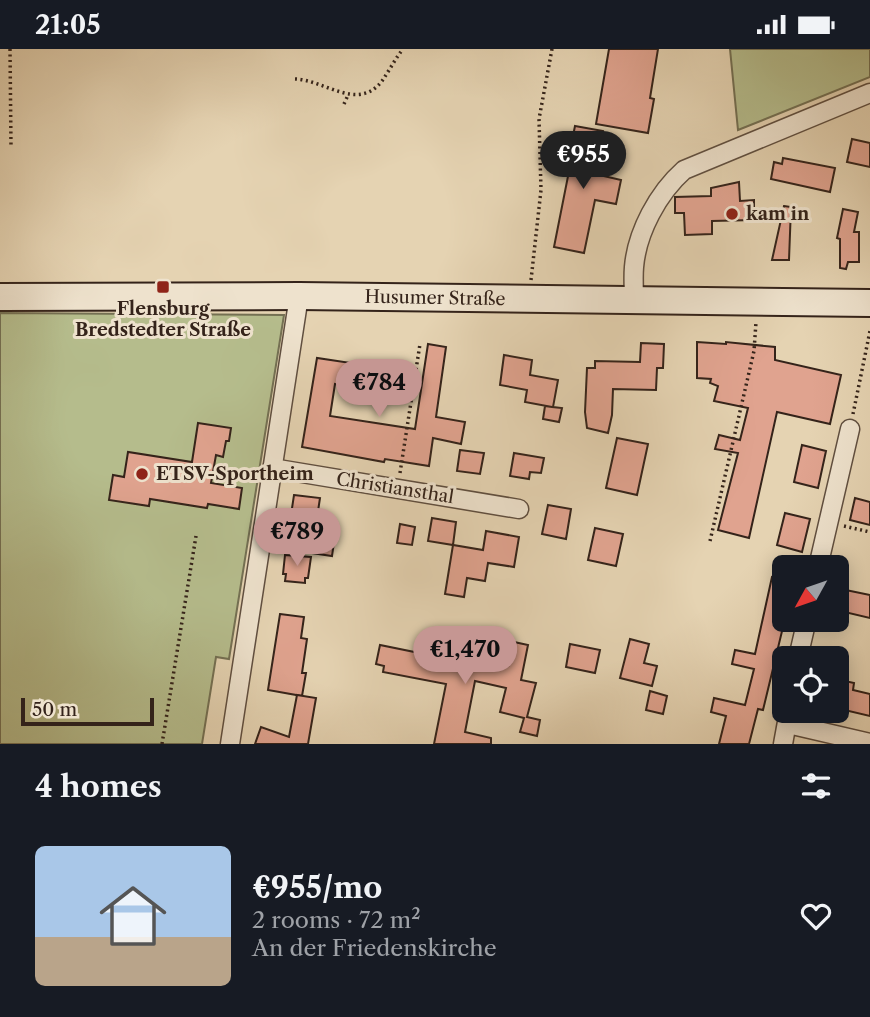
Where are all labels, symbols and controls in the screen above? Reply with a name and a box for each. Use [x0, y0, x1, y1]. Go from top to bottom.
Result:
text: 21:05 [35, 9, 101, 41]
pin: €955 [542, 131, 624, 191]
text: €955 [556, 140, 610, 168]
place label: kam in [746, 203, 810, 225]
marker: kam in [724, 206, 740, 222]
marker: Flensburg Bredstedter Straße [155, 279, 171, 295]
street label: Husumer Straße [364, 286, 506, 310]
place label: Flensburg Bredstedter Straße [75, 298, 251, 341]
pin: €784 [338, 359, 420, 419]
text: €784 [352, 368, 406, 396]
place label: ETSV-Sportheim [156, 463, 314, 485]
marker: ETSV-Sportheim [134, 466, 150, 482]
street label: Christiansthal [335, 468, 455, 508]
pin: €789 [256, 509, 338, 568]
text: €789 [270, 517, 324, 545]
north arrow [772, 555, 849, 632]
map controls [772, 555, 849, 723]
pin: €1,470 [408, 627, 522, 686]
text: €1,470 [429, 635, 501, 663]
button: locate [772, 646, 849, 723]
scale bar [21, 695, 154, 727]
text: 50 m [32, 698, 77, 721]
icon: filters [797, 767, 835, 805]
text: 4 homes [35, 768, 162, 805]
text: €955/mo [252, 869, 382, 906]
icon: home [91, 874, 175, 958]
icon: heart [797, 897, 835, 935]
text: 2 rooms · 72 m² [252, 906, 421, 934]
text: An der Friedenskirche [252, 934, 497, 962]

